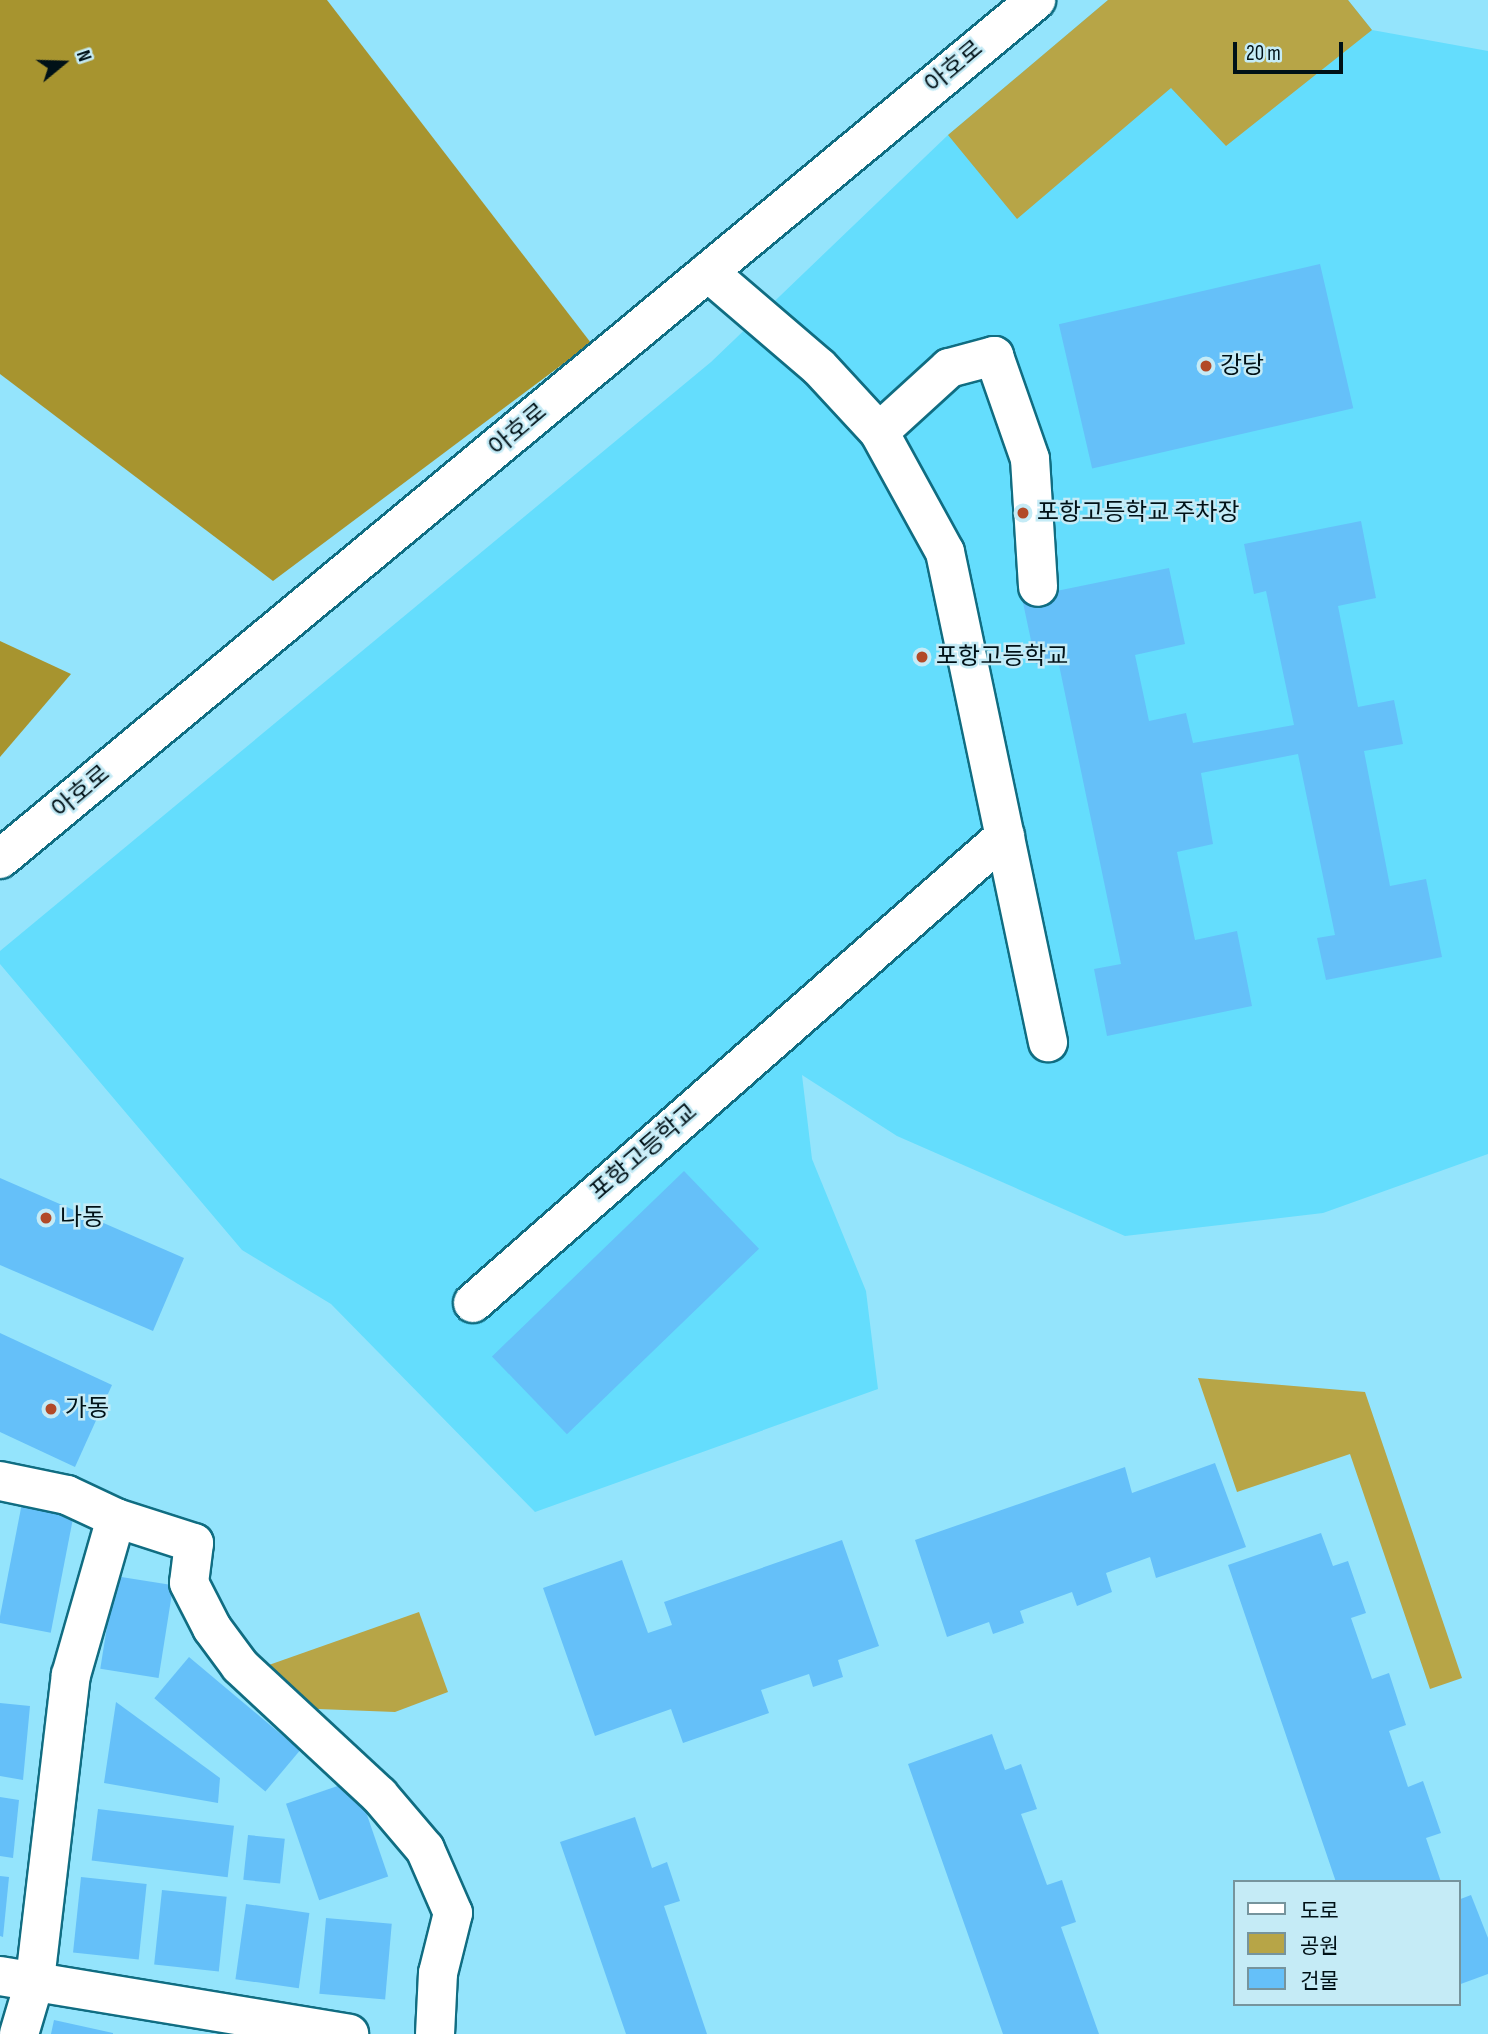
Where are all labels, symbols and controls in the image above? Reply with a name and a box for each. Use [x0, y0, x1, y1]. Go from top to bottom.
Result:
north arrow [28, 28, 98, 98]
scale bar [1236, 28, 1346, 72]
street label: 아호로 [919, 35, 989, 99]
text: 20 m [1246, 41, 1281, 66]
text: N [71, 47, 96, 65]
place label: 강당 [1220, 352, 1264, 380]
marker: 강당 [1198, 358, 1214, 374]
street label: 아호로 [483, 398, 553, 462]
place label: 포항고등학교 주차장 [1037, 499, 1240, 527]
marker: 포항고등학교 주차장 [1015, 505, 1031, 521]
place label: 포항고등학교 [936, 643, 1068, 671]
marker: 포항고등학교 [914, 649, 930, 665]
street label: 아호로 [46, 760, 116, 824]
street label: 포항고등학교 [585, 1098, 703, 1206]
place label: 나동 [60, 1204, 104, 1232]
marker: 나동 [38, 1210, 54, 1226]
place label: 가동 [65, 1395, 109, 1423]
marker: 가동 [43, 1401, 59, 1417]
legend [1232, 1880, 1460, 2006]
text: 도로 [1300, 1899, 1339, 1924]
text: 공원 [1300, 1934, 1339, 1959]
text: 건물 [1300, 1969, 1339, 1994]

